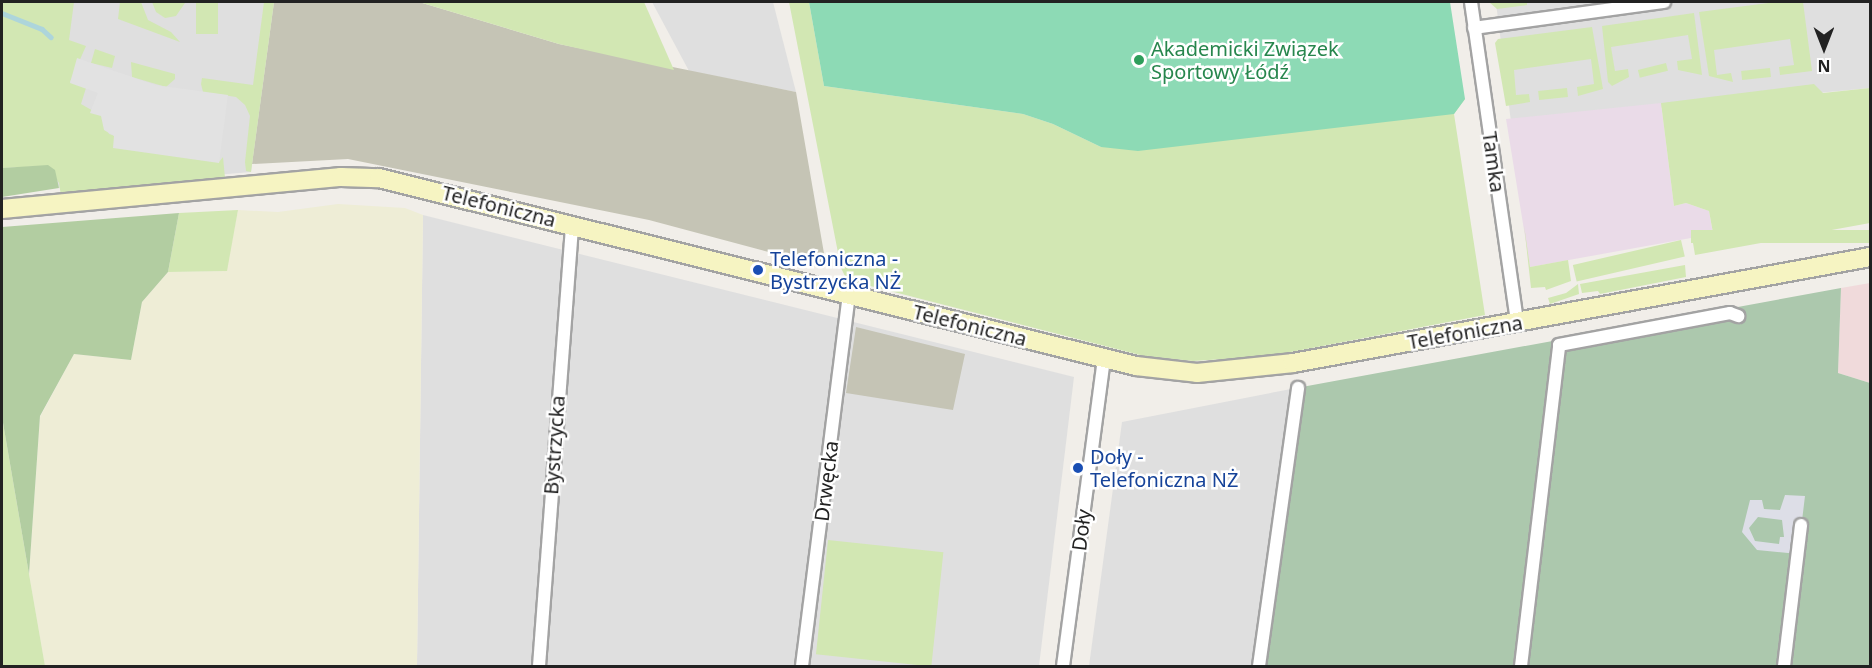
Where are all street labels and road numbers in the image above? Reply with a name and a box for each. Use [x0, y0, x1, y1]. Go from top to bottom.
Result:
street label: Tamka [1478, 130, 1510, 194]
street label: Telefoniczna [440, 180, 558, 232]
street label: Telefoniczna [911, 299, 1029, 351]
street label: Telefoniczna [1406, 310, 1524, 354]
street label: Bystrzycka [539, 395, 569, 495]
street label: Drwęcka [809, 439, 843, 523]
street label: Doły [1067, 508, 1095, 552]

